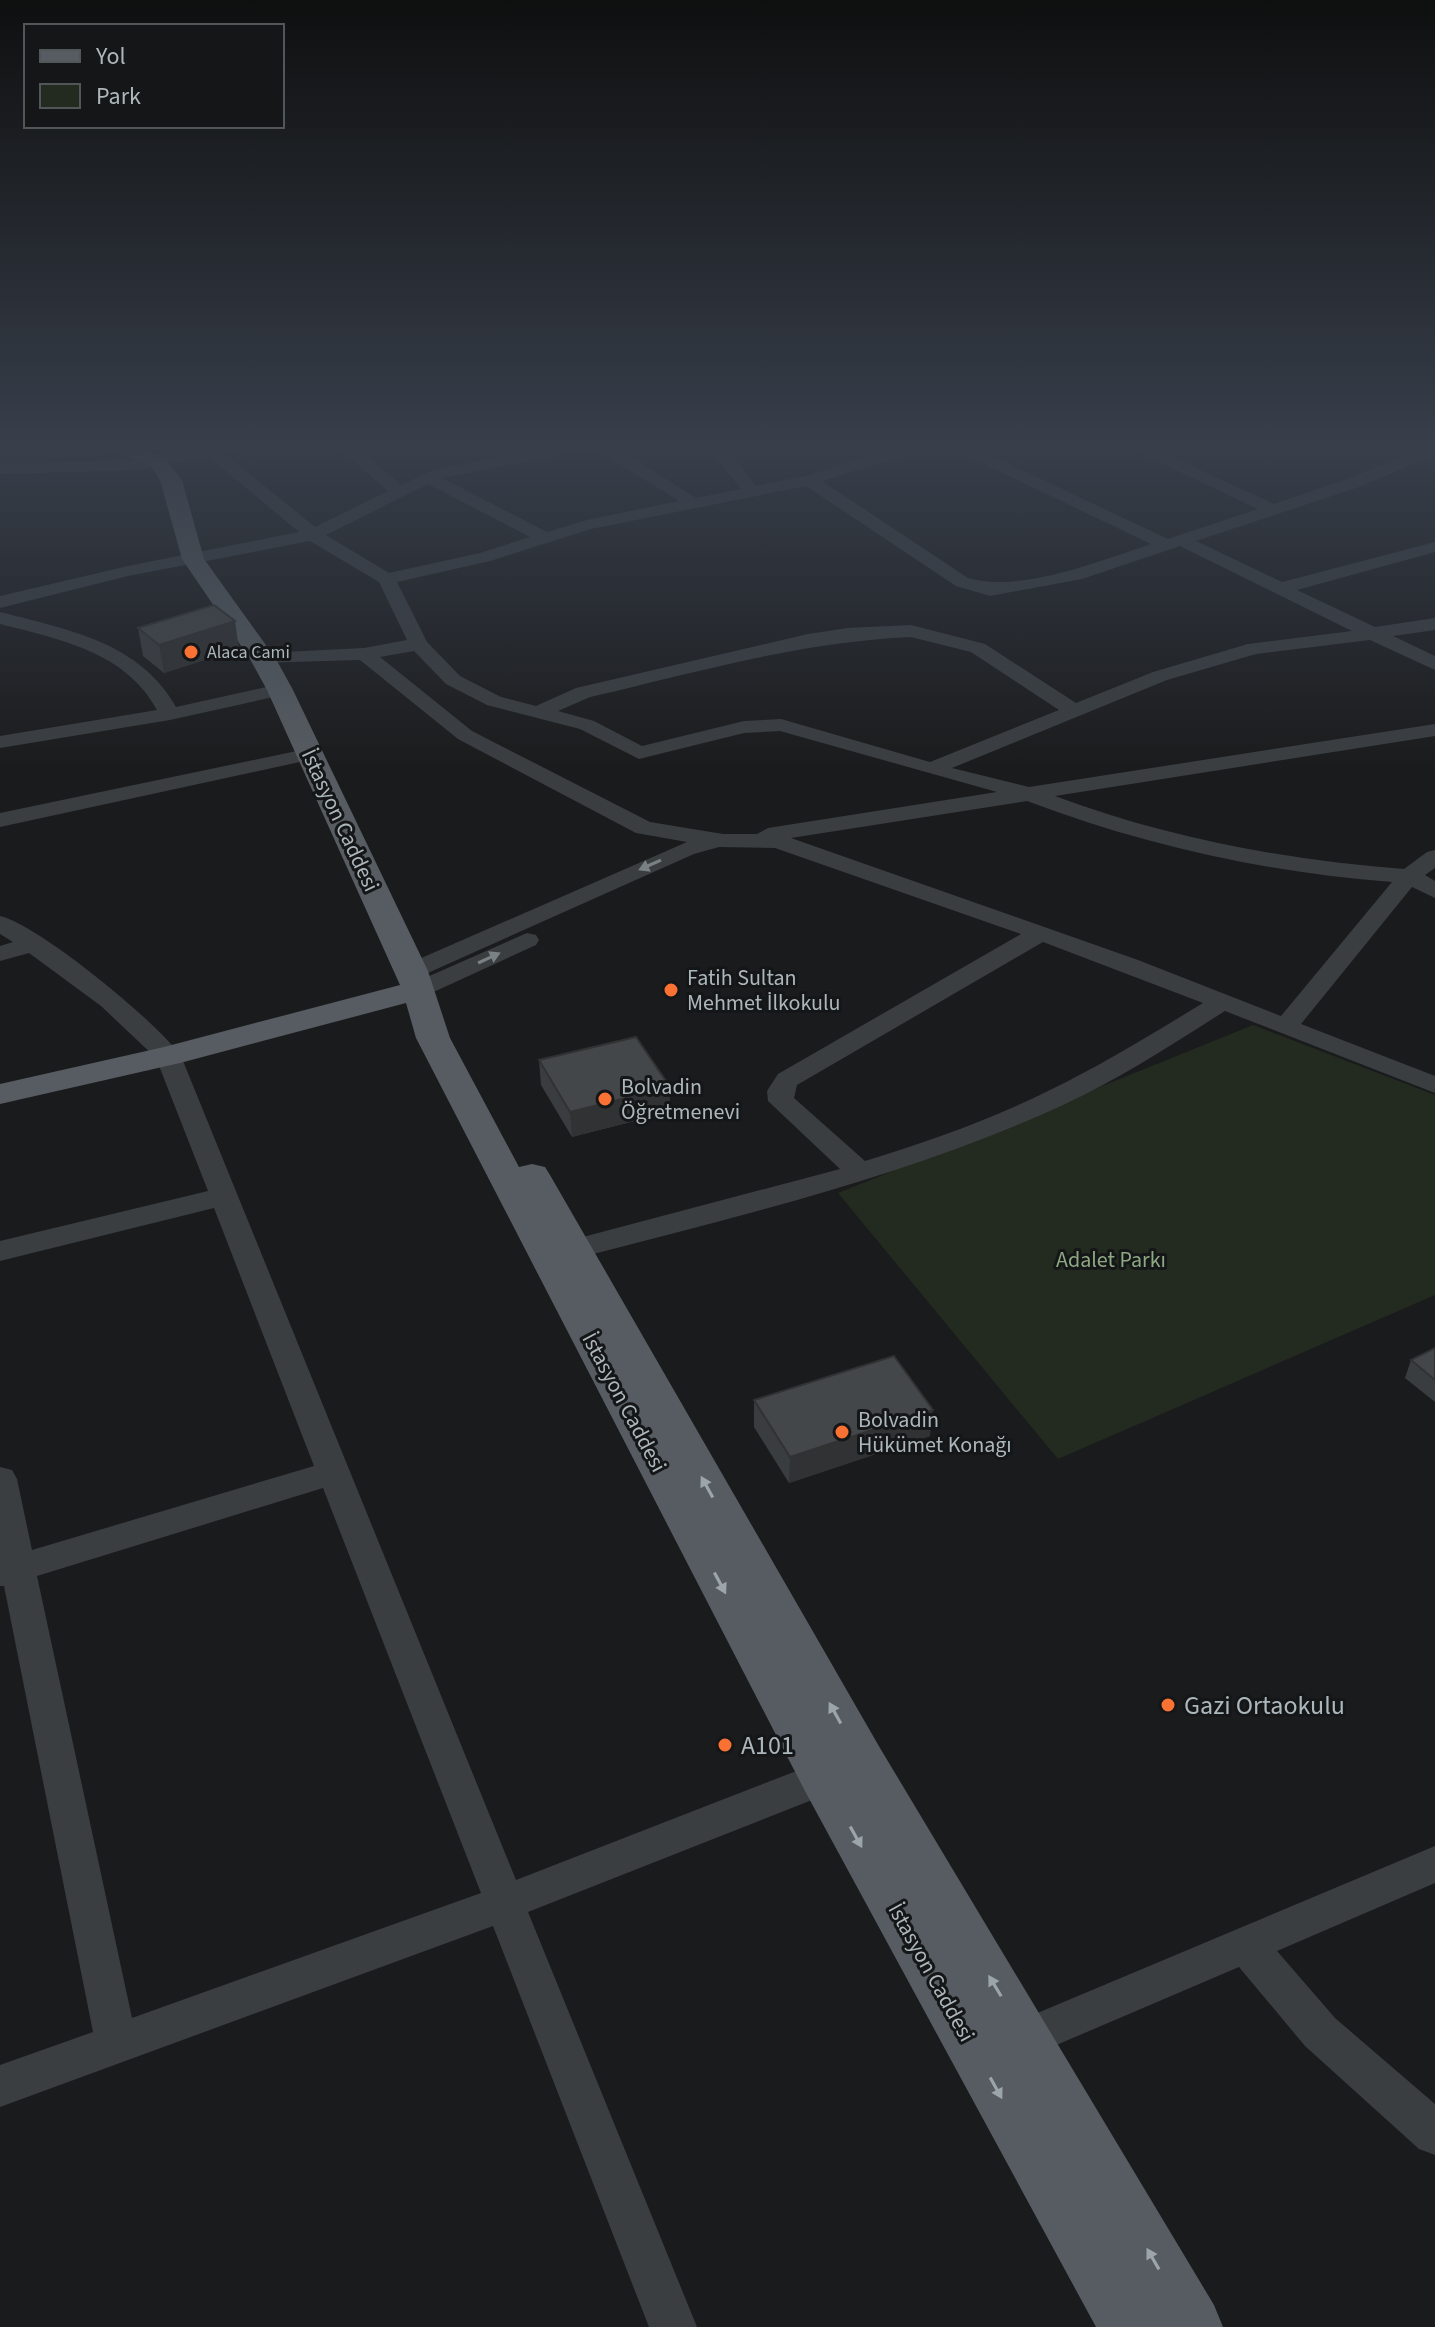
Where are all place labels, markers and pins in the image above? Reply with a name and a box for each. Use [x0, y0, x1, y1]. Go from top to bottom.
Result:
place label: Alaca Cami [207, 640, 290, 665]
marker: Alaca Cami [182, 643, 200, 661]
place label: Fatih Sultan Mehmet İlkokulu [687, 962, 841, 1019]
marker: Fatih Sultan Mehmet İlkokulu [662, 981, 680, 999]
place label: Bolvadin Öğretmenevi [621, 1071, 740, 1128]
marker: Bolvadin Öğretmenevi [596, 1090, 614, 1108]
place label: Bolvadin Hükümet Konağı [858, 1404, 1012, 1461]
marker: Bolvadin Hükümet Konağı [833, 1423, 851, 1441]
place label: Gazi Ortaokulu [1184, 1687, 1345, 1724]
marker: Gazi Ortaokulu [1159, 1696, 1177, 1714]
place label: A101 [741, 1727, 794, 1764]
marker: A101 [716, 1736, 734, 1754]

